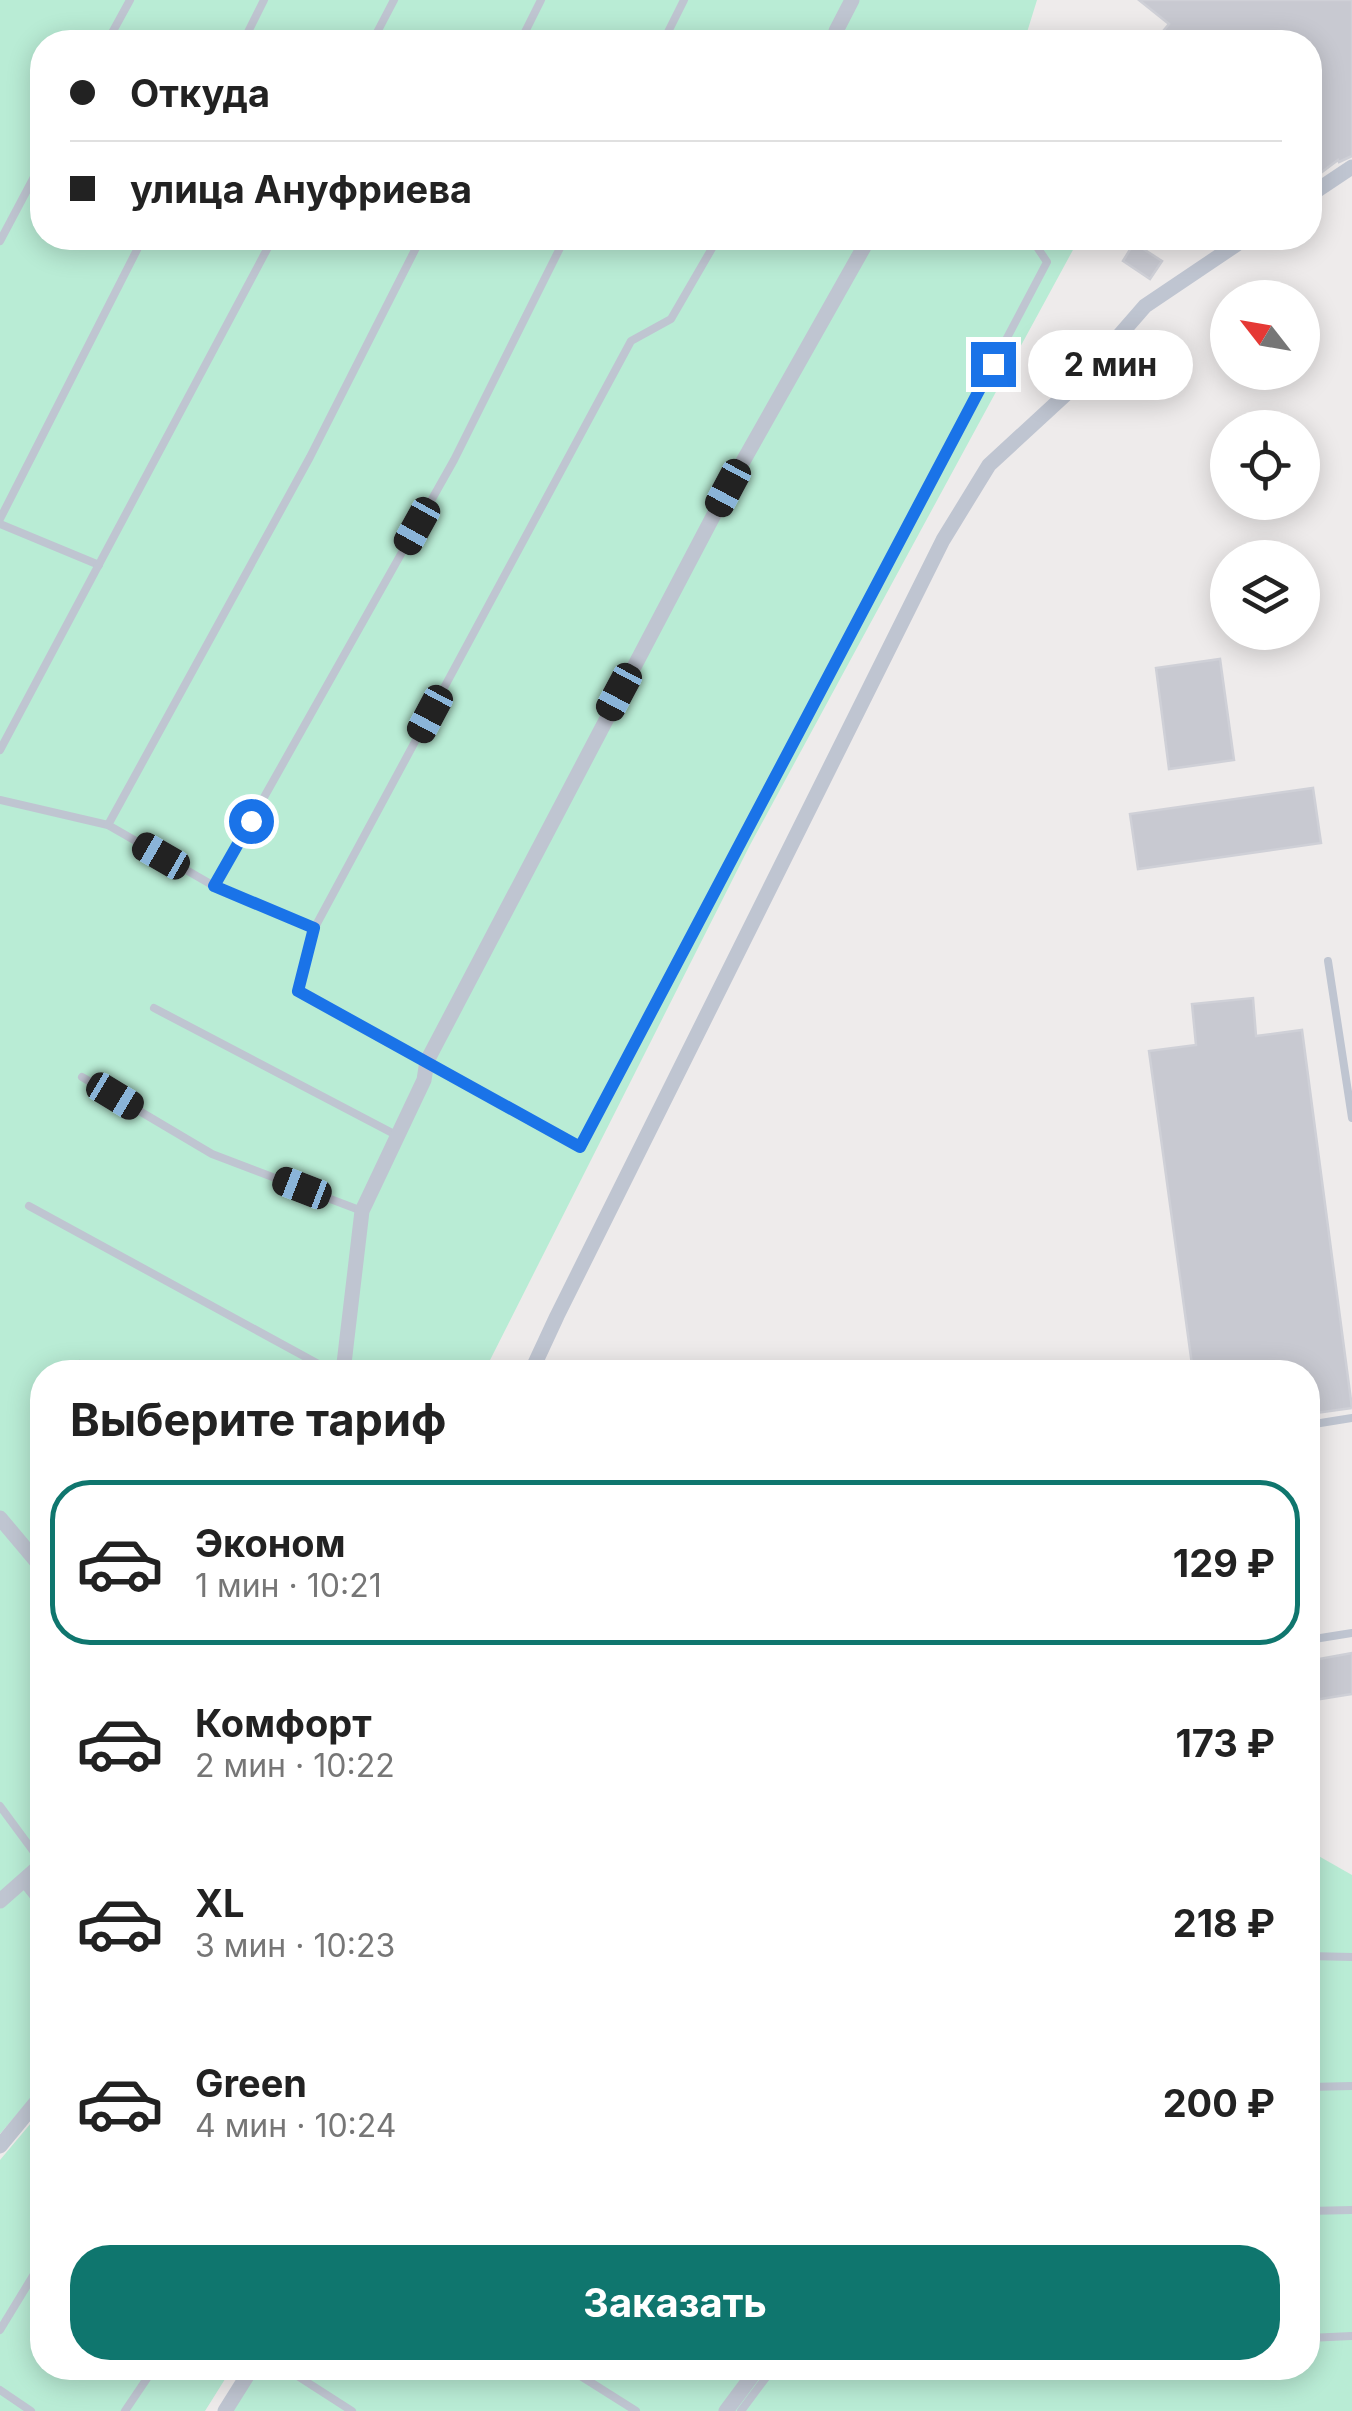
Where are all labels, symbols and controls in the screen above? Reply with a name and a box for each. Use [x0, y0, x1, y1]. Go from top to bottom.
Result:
text: Откуда [130, 70, 270, 116]
text: улица Ануфриева [130, 166, 472, 212]
north arrow [1210, 280, 1320, 390]
map controls [1210, 280, 1320, 650]
callout: 2 мин [1028, 329, 1193, 399]
route end [971, 342, 1016, 387]
text: 2 мин [1064, 345, 1157, 384]
button: locate [1210, 410, 1320, 520]
car [701, 454, 755, 522]
car [389, 492, 445, 560]
button: layers [1210, 540, 1320, 650]
car [592, 658, 646, 726]
car [403, 680, 457, 748]
route start [229, 799, 274, 844]
car [128, 828, 194, 884]
car [82, 1068, 148, 1124]
car [269, 1163, 335, 1213]
text: Выберите тариф [70, 1392, 446, 1447]
icon: car [75, 1518, 165, 1608]
text: Эконом [195, 1520, 346, 1566]
text: 129 ₽ [1173, 1540, 1275, 1586]
text: 1 мин · 10:21 [195, 1566, 382, 1605]
icon: car [75, 1698, 165, 1788]
text: Комфорт [195, 1700, 372, 1746]
text: 173 ₽ [1175, 1720, 1275, 1766]
text: 2 мин · 10:22 [195, 1746, 395, 1785]
icon: car [75, 1878, 165, 1968]
text: XL [195, 1880, 245, 1926]
text: 218 ₽ [1173, 1900, 1275, 1946]
text: 3 мин · 10:23 [195, 1926, 395, 1965]
icon: car [75, 2058, 165, 2148]
text: Green [195, 2060, 307, 2106]
text: 200 ₽ [1163, 2080, 1275, 2126]
text: 4 мин · 10:24 [195, 2106, 396, 2145]
button: Заказать [70, 2245, 1280, 2360]

